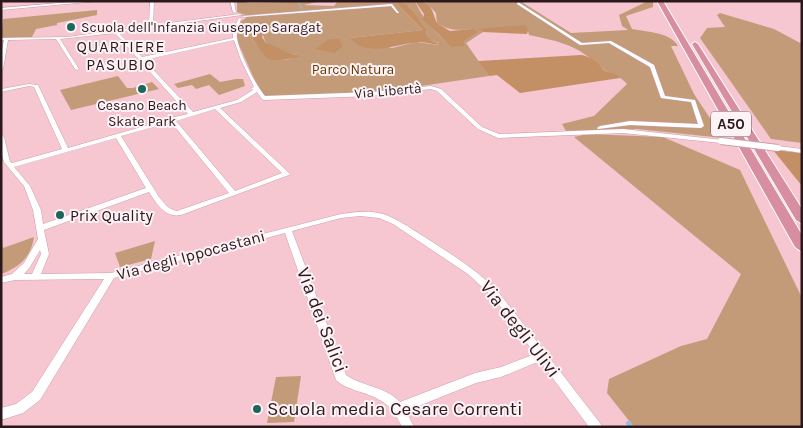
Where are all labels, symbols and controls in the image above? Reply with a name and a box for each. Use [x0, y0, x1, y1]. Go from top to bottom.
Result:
place label: Scuola dell'Infanzia Giuseppe Saragat [81, 19, 321, 36]
marker: Scuola dell'Infanzia Giuseppe Saragat [65, 21, 77, 33]
district label: QUARTIERE PASUBIO [76, 37, 166, 74]
park label: Parco Natura [312, 61, 394, 78]
street label: Via Libertà [354, 80, 422, 102]
marker: Cesano Beach Skate Park [136, 83, 148, 95]
place label: Cesano Beach Skate Park [97, 97, 187, 130]
road number: A50 [711, 112, 751, 136]
place label: Prix Quality [70, 206, 154, 225]
marker: Prix Quality [54, 209, 66, 221]
street label: Via degli Ippocastani [115, 226, 267, 284]
street label: Via dei Salici [292, 264, 352, 376]
street label: Via degli Ulivi [475, 276, 565, 382]
place label: Scuola media Cesare Correnti [267, 398, 523, 420]
marker: Scuola media Cesare Correnti [251, 403, 263, 415]

